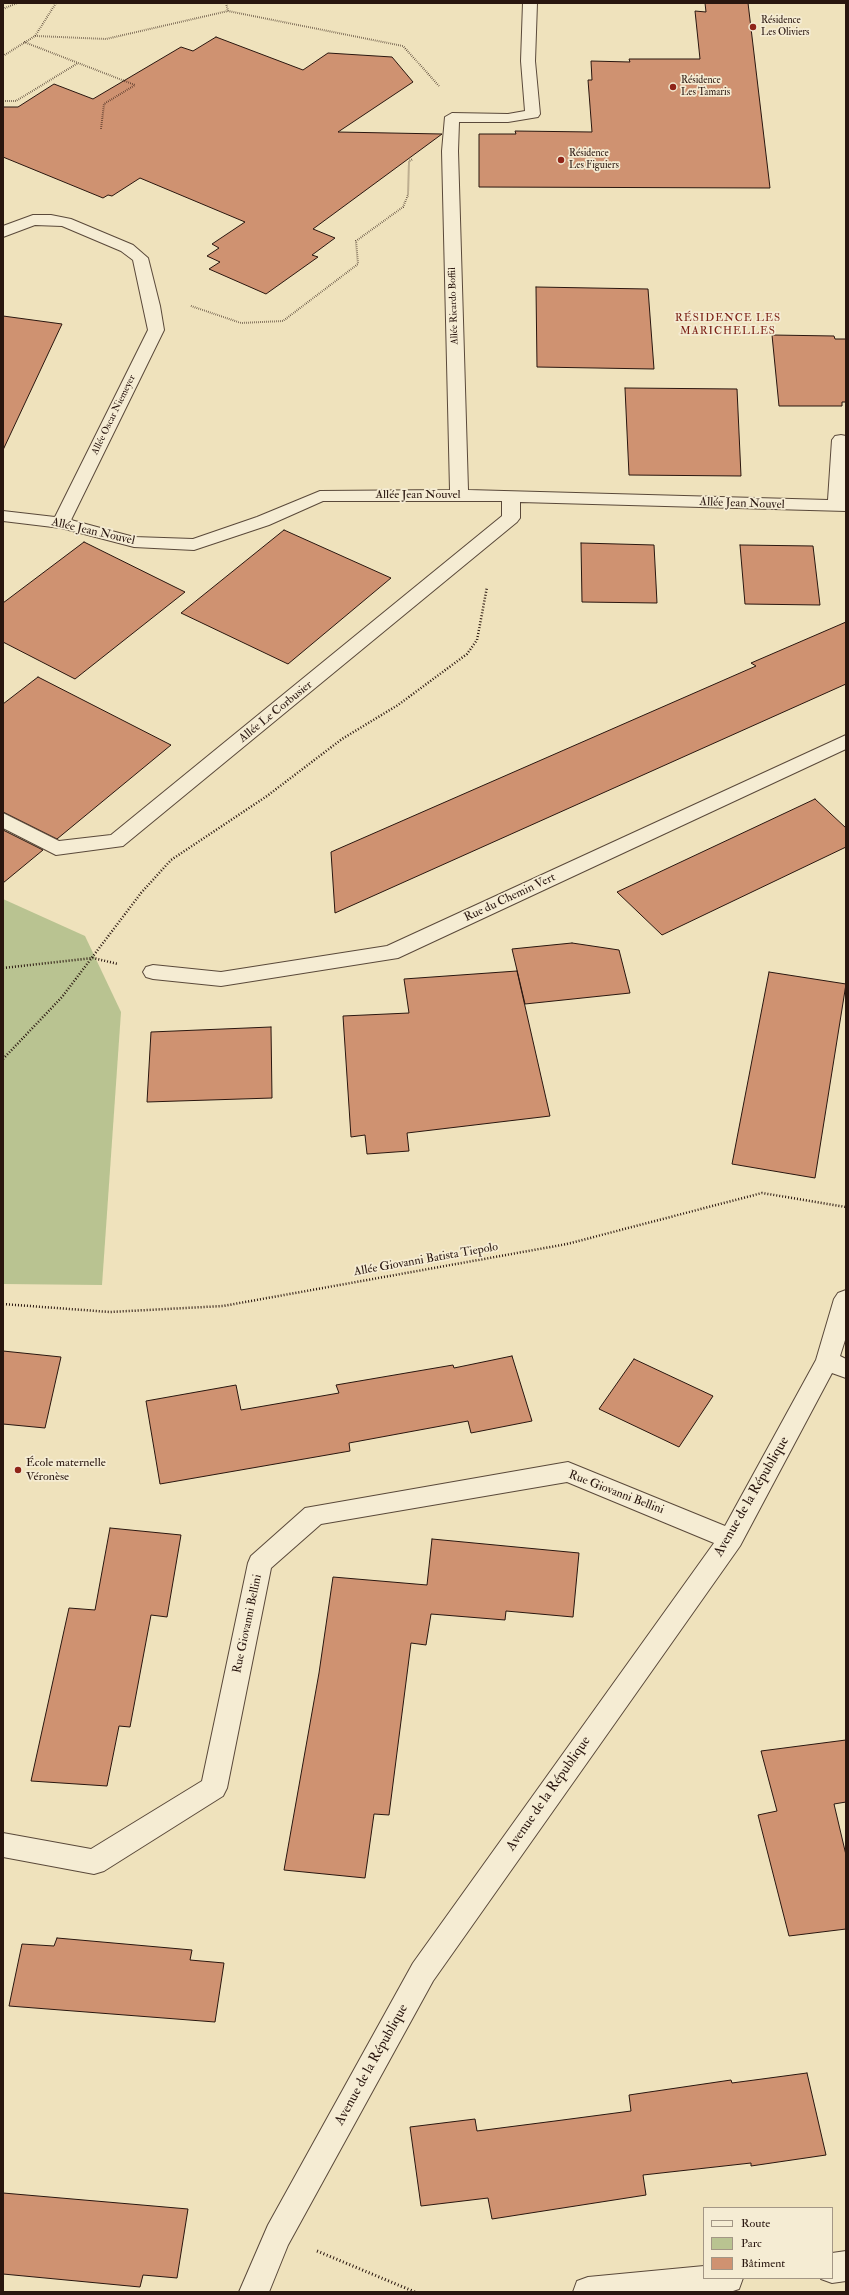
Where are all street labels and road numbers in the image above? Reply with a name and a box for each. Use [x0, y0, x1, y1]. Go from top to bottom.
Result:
street label: Allée Ricardo Boffil [447, 267, 461, 345]
street label: Allée Oscar Niemeyer [89, 373, 139, 457]
street label: Allée Jean Nouvel [375, 488, 461, 502]
street label: Allée Jean Nouvel [699, 495, 785, 513]
street label: Allée Jean Nouvel [50, 515, 136, 549]
street label: Allée Le Corbusier [236, 678, 316, 746]
street label: Rue du Chemin Vert [462, 871, 558, 925]
street label: Allée Giovanni Batista Tiepolo [353, 1240, 499, 1280]
street label: Avenue de la République [711, 1434, 793, 1560]
street label: Rue Giovanni Bellini [566, 1468, 666, 1518]
street label: Rue Giovanni Bellini [230, 1573, 266, 1675]
street label: Avenue de la République [503, 1734, 595, 1854]
street label: Avenue de la République [332, 2002, 412, 2128]

